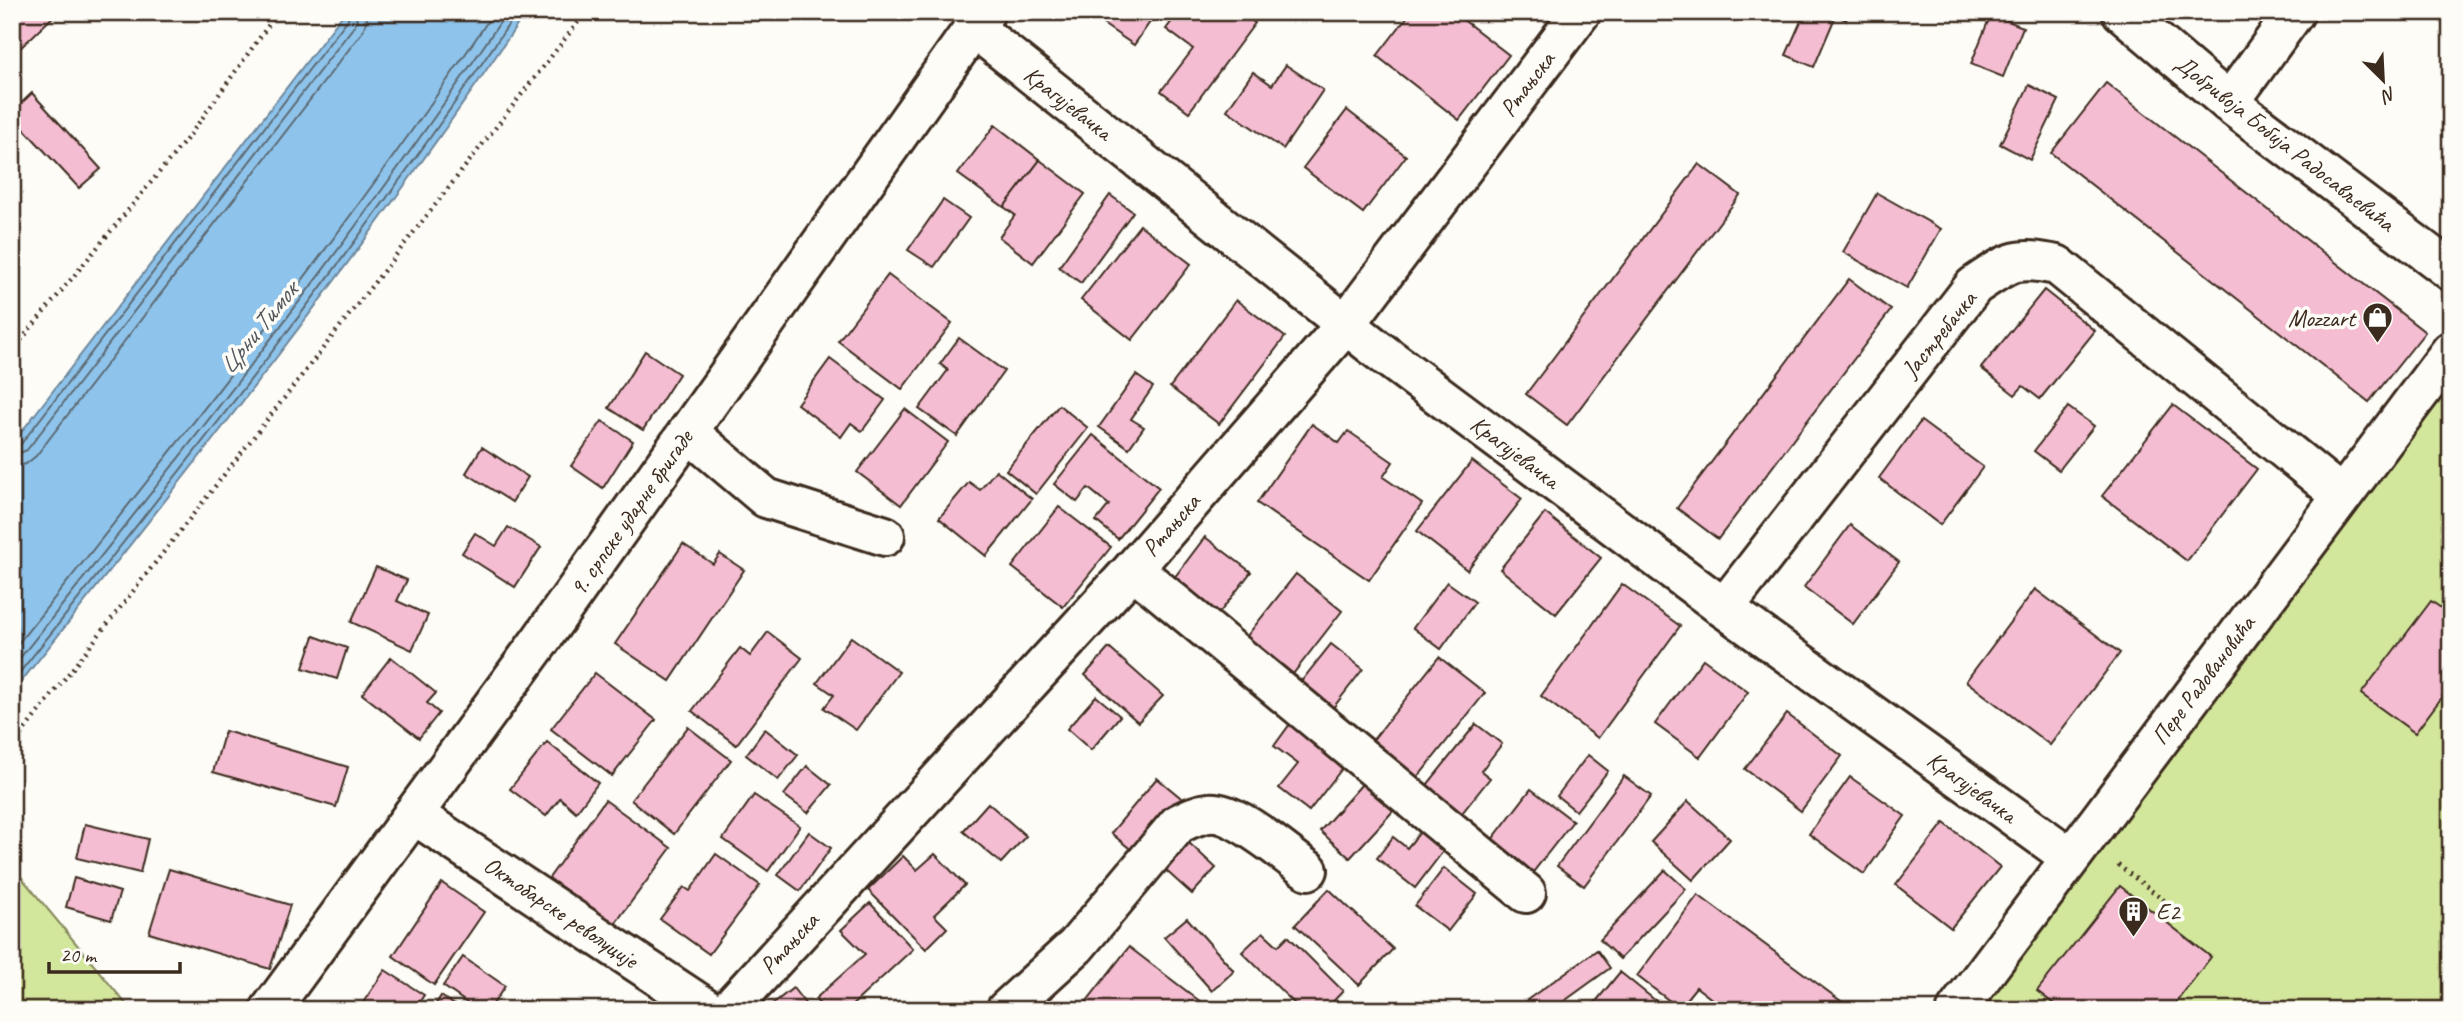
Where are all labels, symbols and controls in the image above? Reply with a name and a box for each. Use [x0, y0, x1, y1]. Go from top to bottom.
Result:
street label: Ртањска [1493, 44, 1562, 122]
north arrow [2348, 46, 2418, 116]
street label: Добривоја Бобија Радосављевића [2169, 48, 2402, 239]
street label: Крагујевачка [1018, 59, 1120, 148]
text: N [2376, 81, 2400, 109]
water label: Црни Тимок [211, 272, 308, 381]
street label: Јастребачка [1894, 283, 1984, 384]
shop icon: Mozzart [2361, 301, 2395, 345]
place label: Mozzart [2288, 303, 2357, 333]
street label: Крагујевачка [1465, 409, 1567, 496]
street label: 9. српске ударне бригаде [563, 422, 701, 602]
street label: Ртањска [1135, 486, 1207, 563]
street label: Пере Радовановића [2145, 608, 2262, 751]
street label: Крагујевачка [1921, 744, 2024, 831]
street label: Октобарске револуције [478, 849, 646, 976]
building icon: E2 [2116, 895, 2150, 939]
place label: E2 [2156, 897, 2182, 927]
street label: Ртањска [753, 905, 826, 980]
scale bar [49, 931, 180, 975]
text: 20 m [60, 942, 98, 968]

